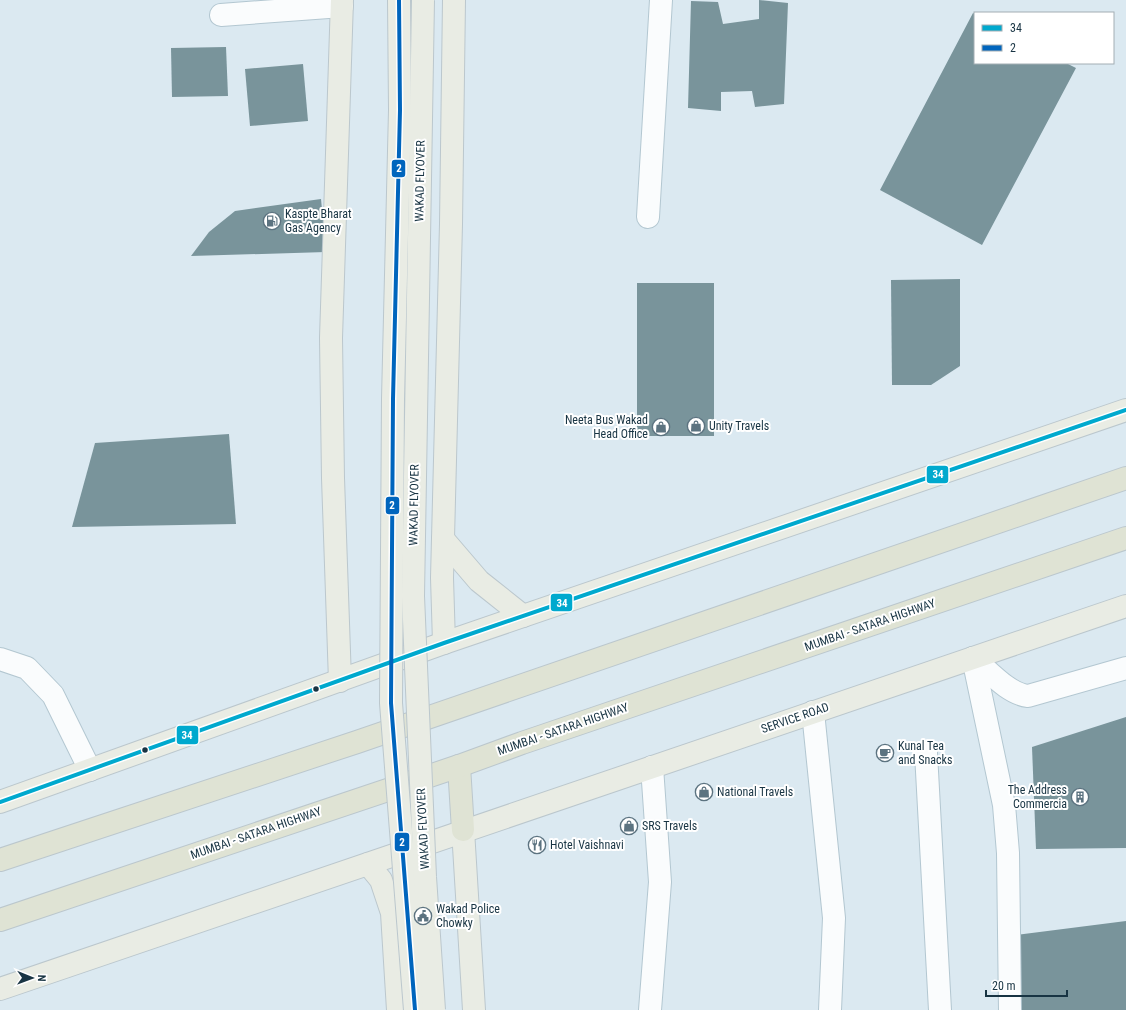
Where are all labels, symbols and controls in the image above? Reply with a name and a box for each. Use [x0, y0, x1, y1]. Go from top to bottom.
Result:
legend [974, 12, 1114, 64]
text: 34 [1010, 21, 1022, 35]
text: 2 [1010, 41, 1016, 55]
street label: WAKAD FLYOVER [412, 140, 428, 222]
line badge: 2 [391, 159, 406, 178]
text: 2 [396, 162, 402, 175]
place label: Kaspte Bharat Gas Agency [285, 207, 352, 235]
fuel station icon: Kaspte Bharat Gas Agency [262, 211, 282, 231]
place label: Neeta Bus Wakad Head Office [565, 413, 648, 441]
shop icon: Unity Travels [686, 416, 706, 436]
shop icon: Neeta Bus Wakad Head Office [651, 417, 671, 437]
place label: Unity Travels [709, 419, 769, 433]
street label: WAKAD FLYOVER [406, 464, 422, 546]
line badge: 34 [926, 465, 949, 484]
text: 34 [932, 468, 944, 481]
line badge: 2 [385, 496, 400, 515]
text: 2 [389, 499, 395, 512]
line badge: 34 [550, 593, 573, 612]
street label: MUMBAI - SATARA HIGHWAY [803, 596, 938, 654]
text: 34 [556, 597, 568, 610]
unlabelled marker [311, 684, 321, 694]
street label: MUMBAI - SATARA HIGHWAY [496, 700, 631, 758]
street label: SERVICE ROAD [759, 700, 831, 736]
line badge: 34 [176, 725, 199, 745]
text: 34 [181, 729, 193, 742]
place label: Kunal Tea and Snacks [898, 739, 952, 767]
cafe icon: Kunal Tea and Snacks [875, 743, 895, 763]
unlabelled marker [140, 745, 150, 755]
shop icon: National Travels [694, 782, 714, 802]
place label: The Address Commercia [1008, 783, 1067, 811]
place label: National Travels [717, 785, 793, 799]
street label: WAKAD FLYOVER [414, 787, 432, 870]
building icon: The Address Commercia [1070, 787, 1090, 807]
street label: MUMBAI - SATARA HIGHWAY [189, 804, 324, 862]
shop icon: SRS Travels [619, 816, 639, 836]
place label: SRS Travels [642, 819, 697, 833]
line badge: 2 [394, 832, 410, 852]
restaurant icon: Hotel Vaishnavi [527, 835, 547, 855]
text: 2 [399, 836, 405, 849]
place label: Hotel Vaishnavi [550, 838, 624, 852]
place label: Wakad Police Chowky [436, 902, 500, 930]
public building icon: Wakad Police Chowky [413, 906, 433, 926]
north arrow [12, 958, 52, 998]
scale bar [986, 972, 1067, 998]
text: N [35, 975, 48, 982]
text: 20 m [992, 979, 1016, 993]

